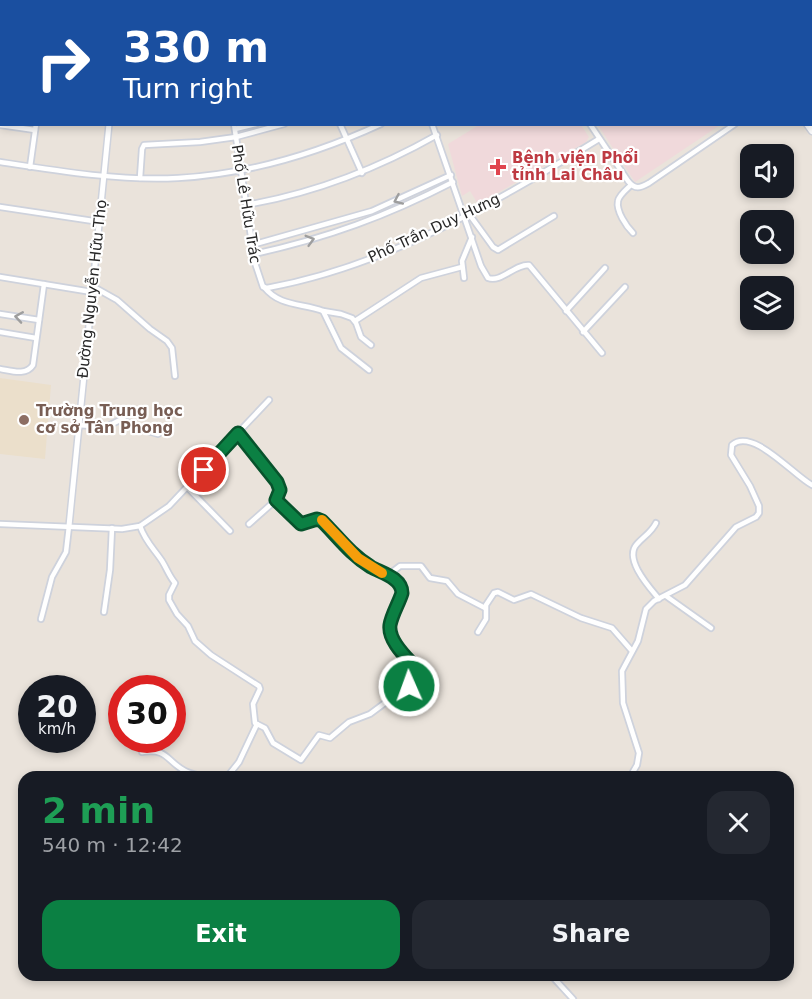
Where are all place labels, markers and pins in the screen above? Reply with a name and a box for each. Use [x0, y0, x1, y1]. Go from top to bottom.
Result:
place label: Bệnh viện Phổi tỉnh Lai Châu [512, 148, 638, 184]
marker: Bệnh viện Phổi tỉnh Lai Châu [489, 158, 507, 176]
place label: Trường Trung học cơ sở Tân Phong [36, 402, 183, 437]
marker: Trường Trung học cơ sở Tân Phong [17, 413, 31, 427]
pin [178, 444, 229, 495]

